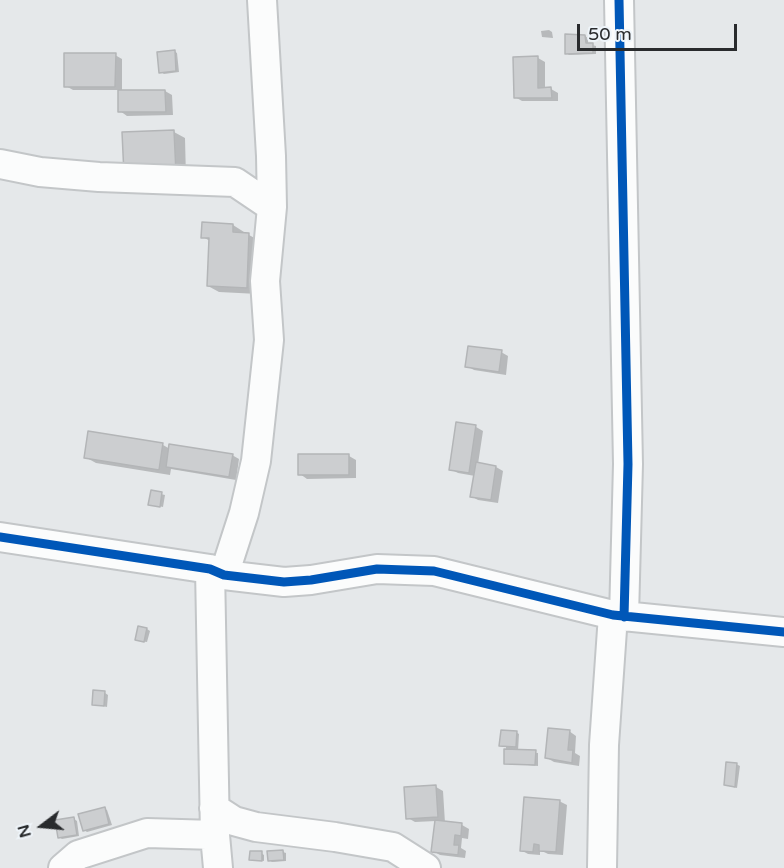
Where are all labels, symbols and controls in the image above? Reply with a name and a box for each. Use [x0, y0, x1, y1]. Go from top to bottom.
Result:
scale bar [580, 12, 740, 50]
text: 50 m [588, 23, 632, 45]
north arrow [12, 796, 72, 856]
text: N [13, 822, 36, 840]

